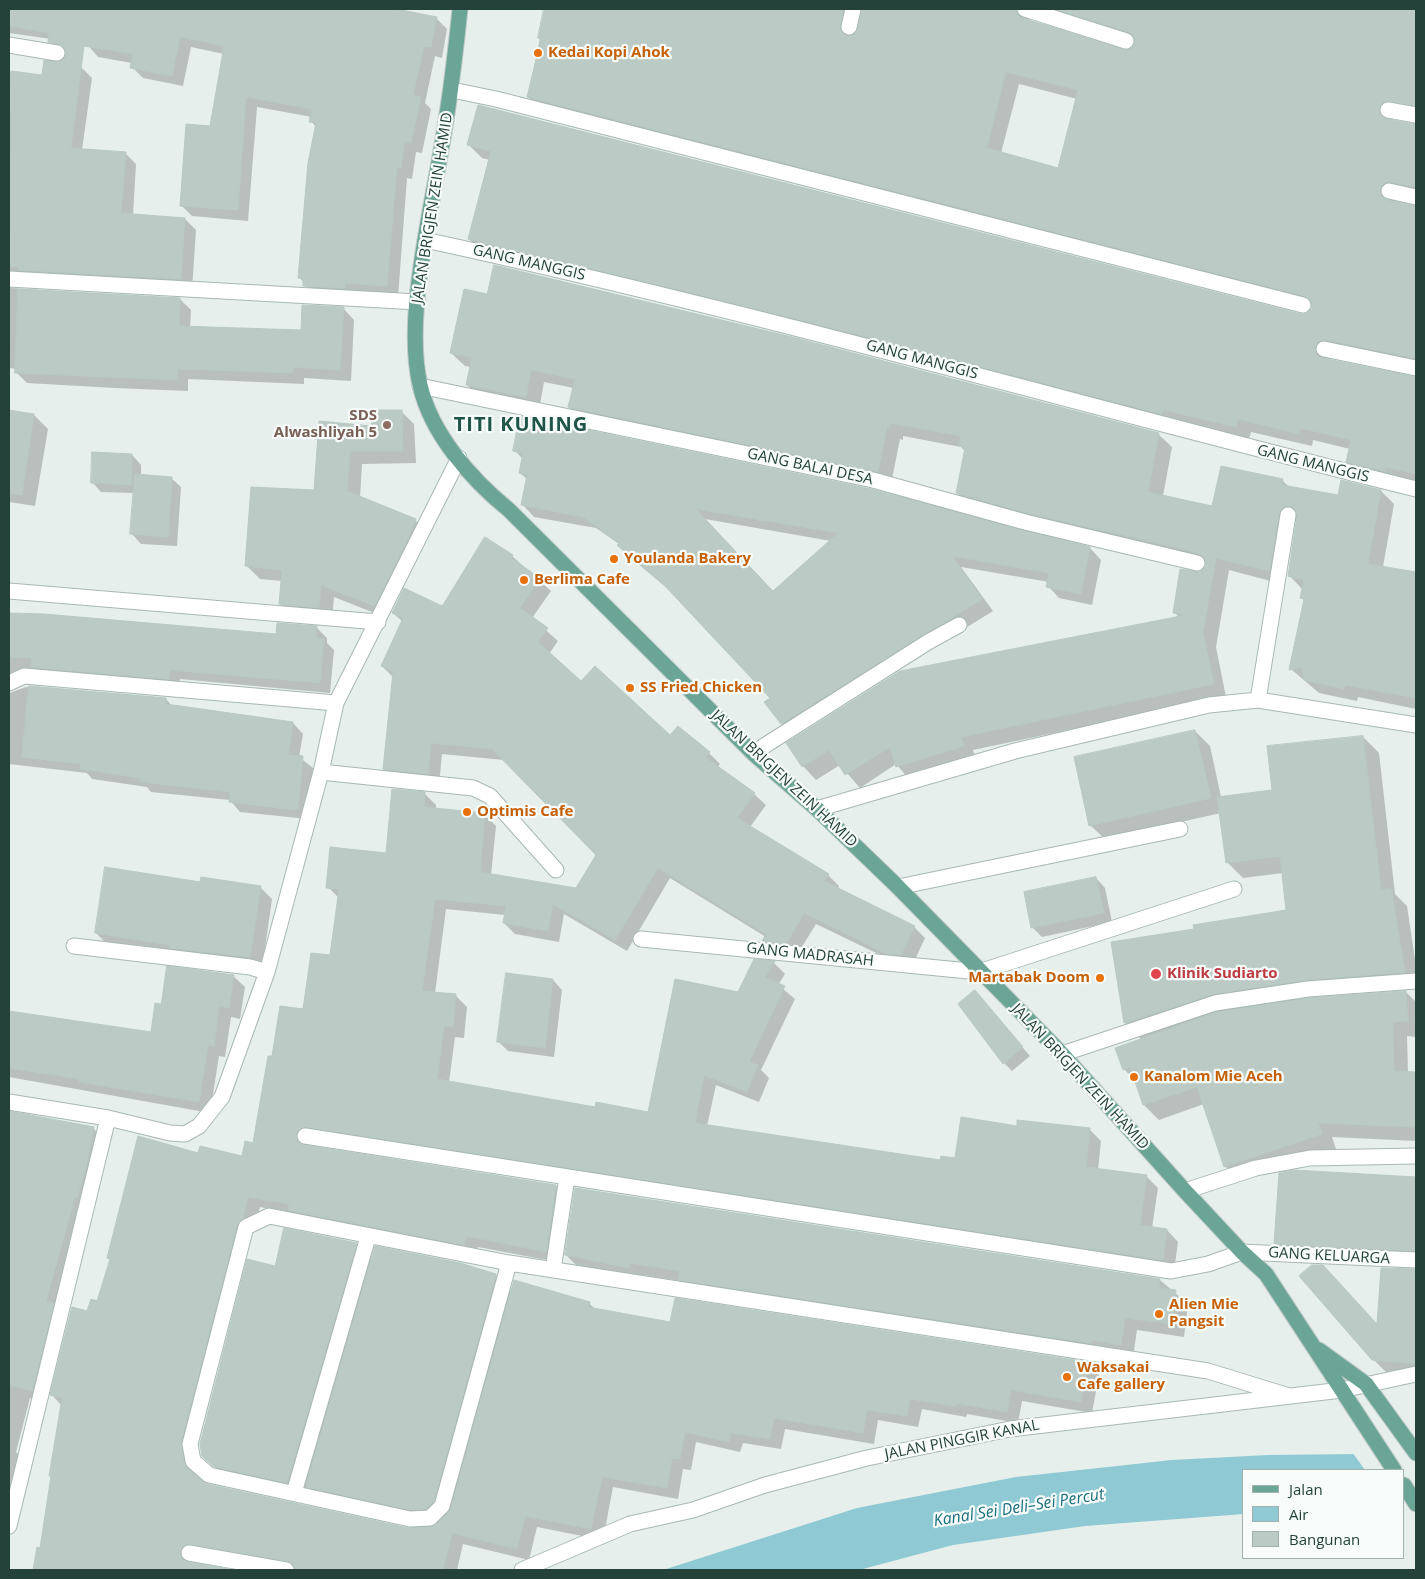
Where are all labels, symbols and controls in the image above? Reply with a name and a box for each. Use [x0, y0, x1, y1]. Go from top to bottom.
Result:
place label: Kedai Kopi Ahok [548, 44, 670, 62]
marker: Kedai Kopi Ahok [532, 47, 544, 59]
street label: JALAN BRIGJEN ZEIN HAMID [409, 111, 457, 305]
street label: GANG MANGGIS [471, 241, 587, 285]
street label: GANG MANGGIS [864, 336, 980, 384]
place label: SDS Alwashliyah 5 [274, 407, 377, 442]
district label: TITI KUNING [452, 413, 590, 437]
marker: SDS Alwashliyah 5 [381, 419, 393, 431]
street label: GANG MANGGIS [1255, 441, 1371, 487]
street label: GANG BALAI DESA [746, 445, 874, 489]
place label: Youlanda Bakery [624, 550, 751, 568]
marker: Youlanda Bakery [608, 553, 620, 565]
place label: Berlima Cafe [534, 571, 630, 589]
marker: Berlima Cafe [518, 574, 530, 586]
place label: SS Fried Chicken [640, 679, 762, 697]
marker: SS Fried Chicken [624, 682, 636, 694]
street label: JALAN BRIGJEN ZEIN HAMID [707, 707, 861, 851]
place label: Optimis Cafe [477, 803, 573, 821]
marker: Optimis Cafe [461, 806, 473, 818]
street label: GANG MADRASAH [745, 939, 875, 971]
place label: Klinik Sudiarto [1167, 965, 1278, 983]
marker: Klinik Sudiarto [1149, 967, 1163, 981]
place label: Martabak Doom [968, 969, 1090, 987]
marker: Martabak Doom [1094, 972, 1106, 984]
street label: JALAN BRIGJEN ZEIN HAMID [1008, 1000, 1152, 1154]
place label: Kanalom Mie Aceh [1144, 1068, 1283, 1086]
marker: Kanalom Mie Aceh [1128, 1071, 1140, 1083]
street label: GANG KELUARGA [1268, 1244, 1390, 1268]
place label: Alien Mie Pangsit [1169, 1296, 1239, 1331]
marker: Alien Mie Pangsit [1153, 1308, 1165, 1320]
place label: Waksakai Cafe gallery [1077, 1359, 1165, 1394]
marker: Waksakai Cafe gallery [1061, 1371, 1073, 1383]
street label: JALAN PINGGIR KANAL [883, 1416, 1041, 1464]
legend [1242, 1469, 1405, 1559]
text: Jalan [1289, 1479, 1323, 1499]
water label: Kanal Sei Deli–Sei Percut [932, 1485, 1106, 1531]
text: Air [1289, 1504, 1308, 1524]
text: Bangunan [1289, 1529, 1360, 1549]

